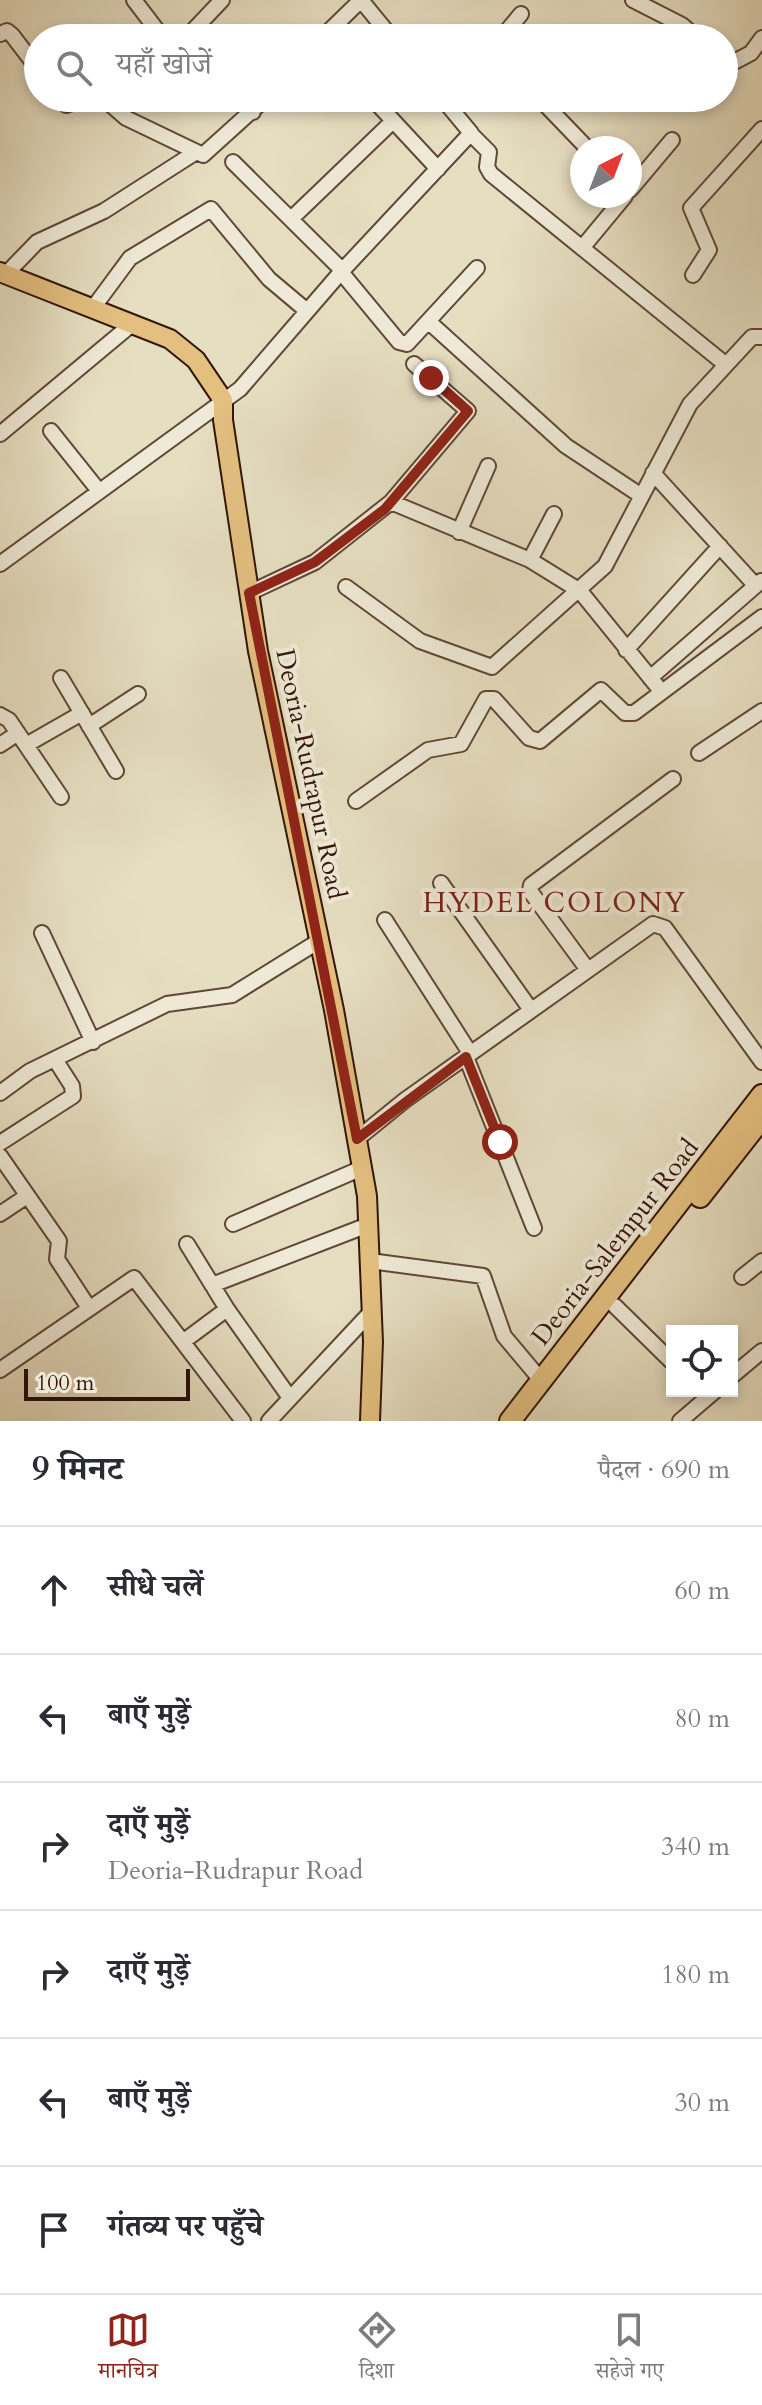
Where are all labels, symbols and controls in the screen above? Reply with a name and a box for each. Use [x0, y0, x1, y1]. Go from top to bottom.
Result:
search box [24, 24, 738, 112]
text: यहाँ खोजें [116, 44, 212, 85]
icon: search [52, 46, 96, 90]
north arrow [570, 136, 642, 208]
route end [413, 360, 449, 396]
street label: Deoria-Rudrapur Road [267, 646, 355, 903]
district label: HYDEL COLONY [423, 884, 687, 922]
route start [482, 1124, 518, 1160]
street label: Deoria-Salempur Road [523, 1131, 707, 1352]
map controls [666, 1325, 738, 1397]
button: locate [666, 1325, 738, 1397]
scale bar [24, 1365, 190, 1401]
text: 100 m [36, 1368, 94, 1398]
text: 9 मिनट [32, 1446, 123, 1492]
text: पैदल · 690 m [598, 1452, 730, 1487]
text: सीधे चलें [108, 1566, 203, 1607]
icon: ahead [32, 1568, 76, 1612]
text: 60 m [674, 1573, 730, 1608]
text: बाएँ मुड़ें [108, 1694, 190, 1735]
icon: left [32, 1696, 76, 1740]
text: 80 m [674, 1701, 730, 1736]
text: दाएँ मुड़ें [108, 1804, 190, 1845]
icon: right [32, 1824, 76, 1868]
text: 340 m [661, 1829, 730, 1864]
text: Deoria-Rudrapur Road [108, 1853, 363, 1888]
text: दाएँ मुड़ें [108, 1950, 190, 1991]
icon: right [32, 1952, 76, 1996]
text: 180 m [661, 1957, 730, 1992]
text: बाएँ मुड़ें [108, 2078, 190, 2119]
icon: left [32, 2080, 76, 2124]
text: 30 m [674, 2085, 730, 2120]
text: गंतव्य पर पहुँचे [108, 2206, 263, 2247]
icon: arrive [32, 2208, 76, 2252]
tab: मानचित्र [98, 2308, 158, 2392]
tab: दिशा [355, 2308, 399, 2392]
tab: सहेजे गए [595, 2308, 664, 2392]

